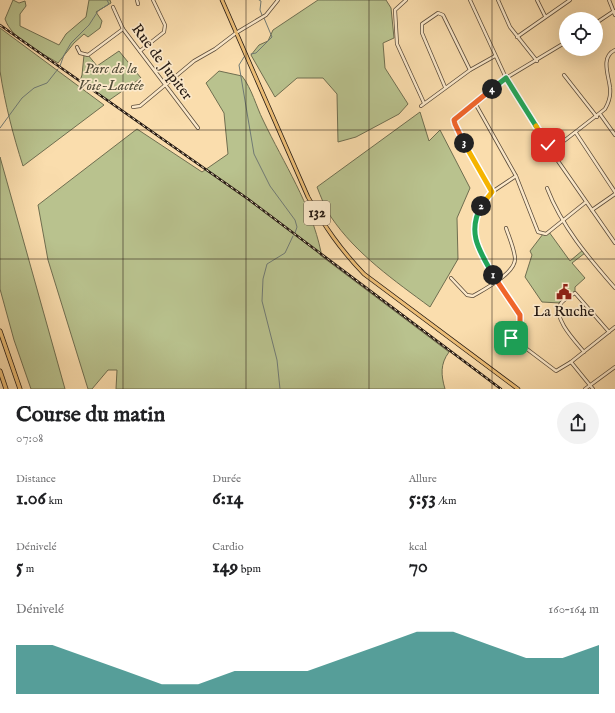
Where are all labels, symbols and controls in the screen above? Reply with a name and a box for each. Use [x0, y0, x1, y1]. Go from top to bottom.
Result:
map controls [559, 12, 603, 56]
button: locate [559, 12, 603, 56]
street label: Rue de Jupiter [127, 20, 197, 104]
park label: Parc de la Voie-Lactée [78, 59, 144, 95]
pin: 4 [482, 79, 502, 99]
text: 4 [489, 82, 495, 96]
pin [531, 128, 565, 162]
pin: 3 [454, 133, 474, 153]
icon: check [537, 134, 559, 156]
text: 3 [462, 136, 466, 150]
pin: 2 [471, 196, 491, 216]
text: 2 [478, 199, 484, 213]
road number: 132 [304, 201, 330, 225]
pin: 1 [483, 265, 503, 285]
text: 1 [491, 268, 495, 282]
public building icon: La Ruche [555, 283, 573, 301]
place label: La Ruche [534, 302, 595, 321]
pin [494, 321, 528, 355]
icon: arrive [500, 327, 522, 349]
text: Course du matin [16, 401, 165, 429]
button: share [557, 402, 599, 444]
text: 07:08 [16, 430, 43, 447]
text: Distance [16, 472, 56, 486]
text: Durée [212, 472, 241, 486]
text: Allure [409, 472, 437, 486]
text: 1.06 [16, 486, 46, 511]
text: 6:14 [212, 486, 243, 511]
text: 5:53 [409, 486, 436, 511]
text: km [46, 494, 63, 508]
text: /km [436, 494, 456, 508]
text: Dénivelé [16, 540, 57, 554]
text: Cardio [212, 540, 244, 554]
text: kcal [409, 540, 427, 554]
text: 5 [16, 554, 23, 579]
text: 149 [212, 554, 238, 579]
text: 70 [409, 554, 428, 579]
text: m [23, 562, 34, 576]
text: bpm [238, 562, 261, 576]
text: Dénivelé [16, 601, 64, 618]
text: 160–164 m [548, 601, 599, 618]

